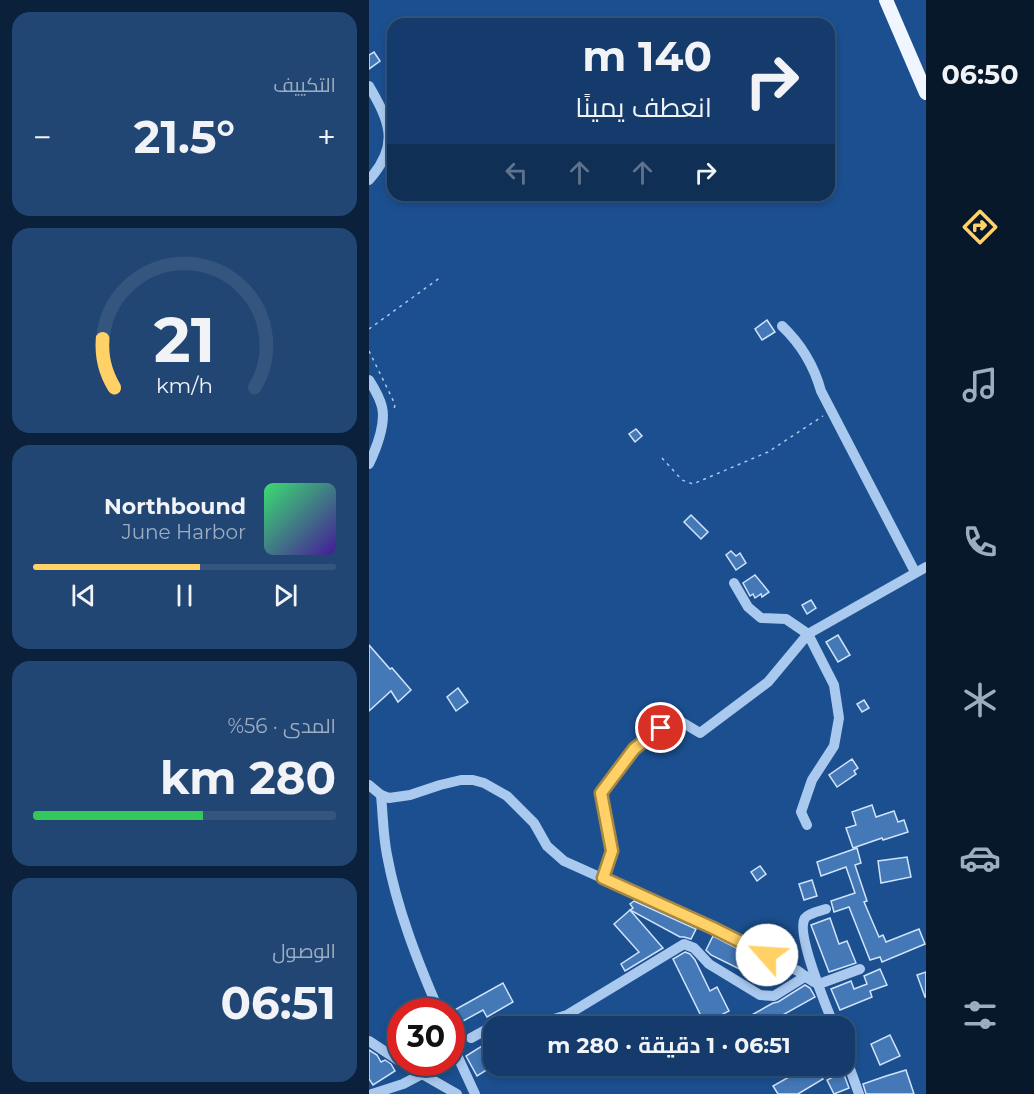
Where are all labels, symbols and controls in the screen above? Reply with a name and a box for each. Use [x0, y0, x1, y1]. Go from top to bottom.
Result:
text: 140 m [582, 30, 712, 82]
icon: right [733, 42, 811, 120]
text: 06:50 [942, 58, 1019, 91]
text: التكييف [273, 73, 336, 97]
text: انعطف يمينًا [575, 91, 712, 124]
text: 21.5° [134, 109, 235, 164]
text: − [33, 117, 52, 157]
text: + [317, 117, 336, 157]
icon: left [500, 156, 533, 189]
icon: ahead [563, 156, 596, 189]
icon: ahead [626, 156, 659, 189]
icon: right [689, 156, 722, 189]
icon: directions [959, 206, 1001, 248]
text: 21 [154, 302, 215, 378]
icon: music [959, 364, 1001, 406]
text: km/h [156, 372, 213, 398]
text: Northbound [104, 493, 246, 520]
text: June Harbor [122, 520, 246, 544]
icon: phone [959, 521, 1001, 563]
icon: previous [67, 579, 100, 612]
icon: pause [168, 579, 201, 612]
icon: next [269, 579, 302, 612]
icon: climate [959, 679, 1001, 721]
pin [635, 702, 686, 753]
icon: arrive [644, 711, 677, 744]
text: المدى · 56% [227, 714, 336, 738]
text: 280 km [160, 750, 336, 805]
icon: car [959, 837, 1001, 879]
position arrow [735, 923, 799, 987]
text: الوصول [272, 939, 336, 963]
text: 06:51 [221, 975, 336, 1030]
icon: filters [959, 994, 1001, 1036]
speed limit sign: 30 [387, 998, 465, 1076]
text: 06:51 · 1 دقيقة · 280 m [547, 1032, 791, 1059]

